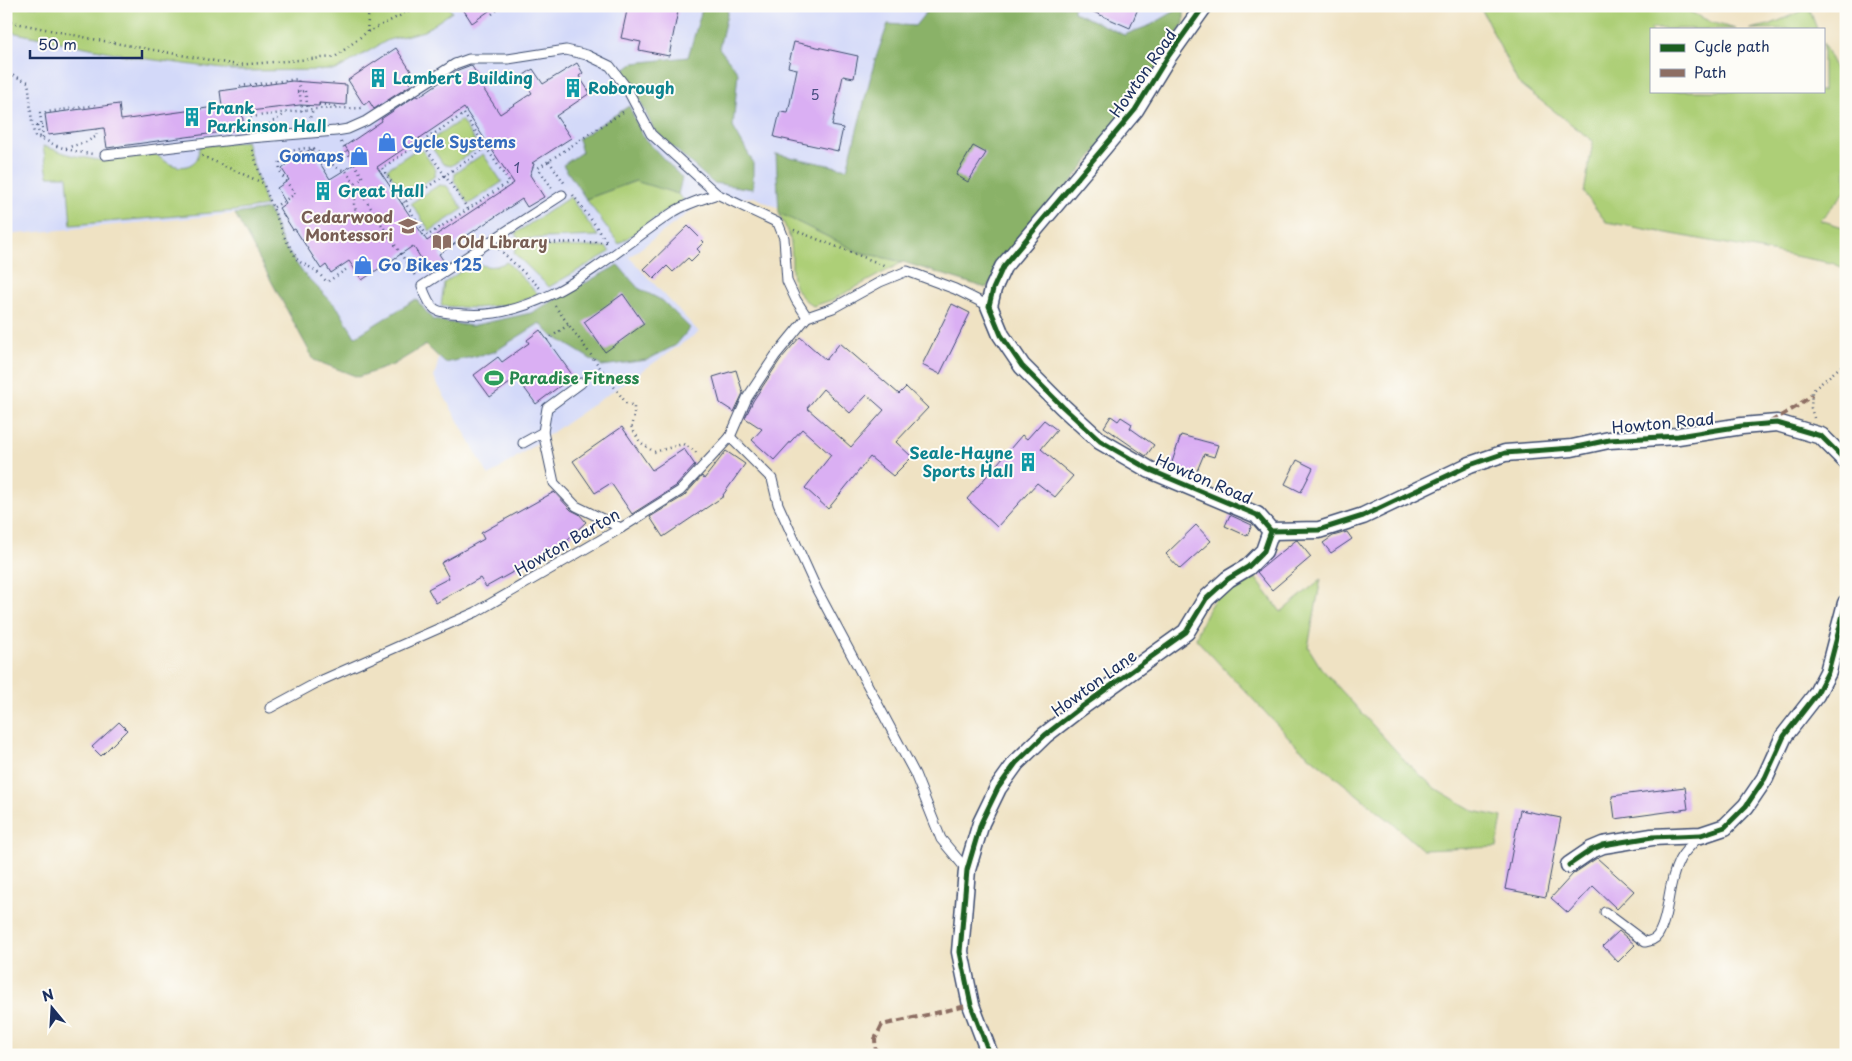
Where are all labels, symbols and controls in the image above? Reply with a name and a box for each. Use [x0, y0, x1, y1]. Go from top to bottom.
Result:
street label: Howton Road [1103, 23, 1182, 122]
scale bar [30, 28, 142, 60]
legend [1650, 28, 1824, 92]
text: 50 m [38, 32, 77, 55]
text: Cycle path [1694, 34, 1770, 57]
text: Path [1694, 60, 1726, 83]
place label: Lambert Building [393, 65, 533, 89]
building icon: Lambert Building [367, 67, 389, 89]
place label: Roborough [588, 75, 675, 99]
building icon: Roborough [562, 77, 584, 99]
house number: 5 [810, 84, 820, 105]
place label: Frank Parkinson Hall [207, 95, 326, 137]
building icon: Frank Parkinson Hall [181, 106, 203, 128]
place label: Cycle Systems [402, 129, 516, 153]
shop icon: Cycle Systems [376, 131, 398, 153]
place label: Gomaps [279, 143, 344, 167]
shop icon: Gomaps [348, 145, 370, 167]
house number: 1 [514, 157, 520, 178]
place label: Great Hall [338, 178, 424, 202]
building icon: Great Hall [312, 180, 334, 202]
place label: Cedarwood Montessori [301, 204, 393, 246]
school or university icon: Cedarwood Montessori [397, 215, 419, 237]
place label: Old Library [457, 229, 548, 253]
library icon: Old Library [431, 231, 453, 253]
place label: Go Bikes 125 [378, 252, 482, 276]
shop icon: Go Bikes 125 [352, 254, 374, 276]
place label: Paradise Fitness [509, 365, 640, 389]
sports icon: Paradise Fitness [483, 367, 505, 389]
street label: Howton Road [1611, 406, 1715, 438]
place label: Seale-Hayne Sports Hall [910, 440, 1013, 482]
street label: Howton Road [1152, 447, 1256, 509]
building icon: Seale-Hayne Sports Hall [1017, 451, 1039, 473]
street label: Howton Barton [510, 501, 623, 581]
street label: Howton Lane [1046, 643, 1141, 721]
text: N [39, 983, 56, 1007]
north arrow [28, 984, 78, 1034]

